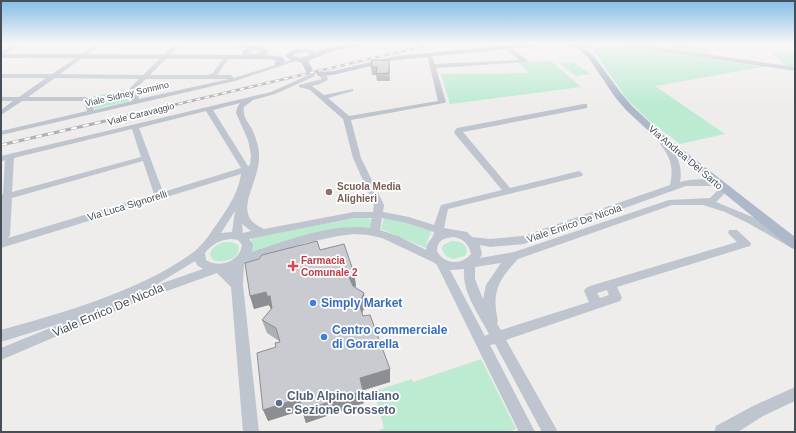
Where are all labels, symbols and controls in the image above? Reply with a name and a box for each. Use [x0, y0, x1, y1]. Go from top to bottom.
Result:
street label: Viale Sidney Sonnino [84, 80, 170, 108]
street label: Viale Caravaggio [107, 101, 175, 127]
street label: Via Andrea Del Sarto [646, 123, 725, 192]
place label: Scuola Media Alighieri [337, 181, 401, 204]
marker: Scuola Media Alighieri [324, 187, 334, 197]
street label: Via Luca Signorelli [86, 188, 168, 223]
street label: Viale Enrico De Nicola [525, 202, 623, 245]
place label: Farmacia Comunale 2 [301, 255, 358, 278]
marker: Farmacia Comunale 2 [288, 261, 298, 271]
street label: Viale Enrico De Nicola [50, 280, 166, 340]
place label: Simply Market [321, 296, 402, 310]
marker: Simply Market [308, 298, 318, 308]
place label: Centro commerciale di Gorarella [332, 323, 448, 351]
marker: Centro commerciale di Gorarella [319, 332, 329, 342]
place label: Club Alpino Italiano - Sezione Grosseto [287, 389, 399, 417]
marker: Club Alpino Italiano - Sezione Grosseto [274, 398, 284, 408]

